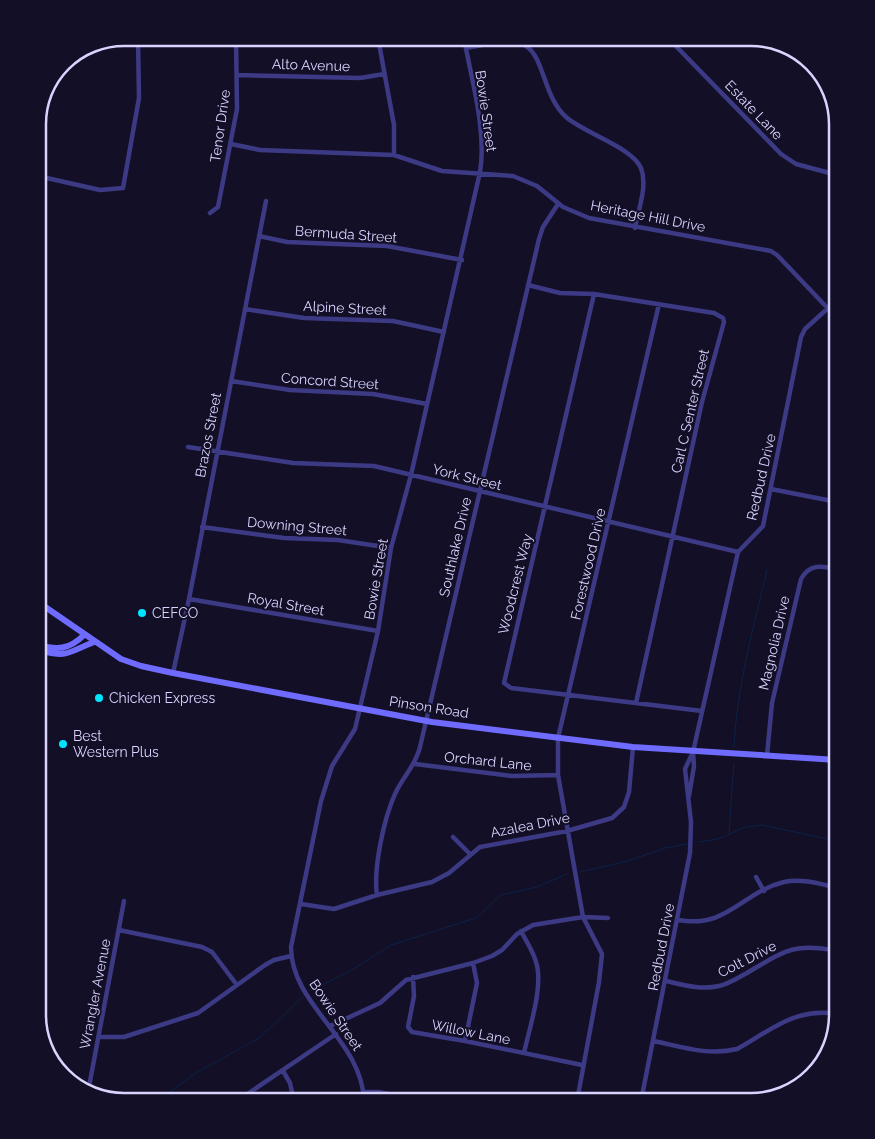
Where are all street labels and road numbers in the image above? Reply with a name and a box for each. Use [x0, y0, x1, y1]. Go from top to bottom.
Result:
street label: Alto Avenue [272, 56, 350, 74]
street label: Bowie Street [472, 69, 500, 153]
street label: Estate Lane [722, 77, 786, 143]
street label: Tenor Drive [207, 89, 233, 163]
street label: Heritage Hill Drive [589, 197, 707, 235]
street label: Bermuda Street [294, 222, 398, 246]
street label: Alpine Street [303, 298, 388, 318]
street label: Carl C Senter Street [668, 347, 712, 475]
street label: Concord Street [281, 370, 380, 392]
street label: Brazos Street [192, 391, 224, 479]
street label: Redbud Drive [743, 432, 779, 522]
street label: York Street [431, 461, 504, 493]
street label: Southlake Drive [436, 496, 474, 598]
street label: Forestwood Drive [567, 507, 609, 621]
street label: Downing Street [247, 514, 348, 538]
street label: Woodcrest Way [495, 532, 535, 636]
street label: Bowie Street [361, 537, 391, 621]
street label: Royal Street [246, 589, 326, 619]
street label: Magnolia Drive [755, 594, 793, 692]
street label: Pinson Road [388, 693, 470, 721]
street label: Orchard Lane [443, 748, 533, 774]
street label: Azalea Drive [489, 809, 571, 841]
street label: Redbud Drive [645, 902, 677, 992]
street label: Wrangler Avenue [76, 937, 114, 1051]
street label: Colt Drive [715, 937, 779, 981]
street label: Bowie Street [306, 976, 366, 1054]
street label: Willow Lane [430, 1017, 512, 1047]

